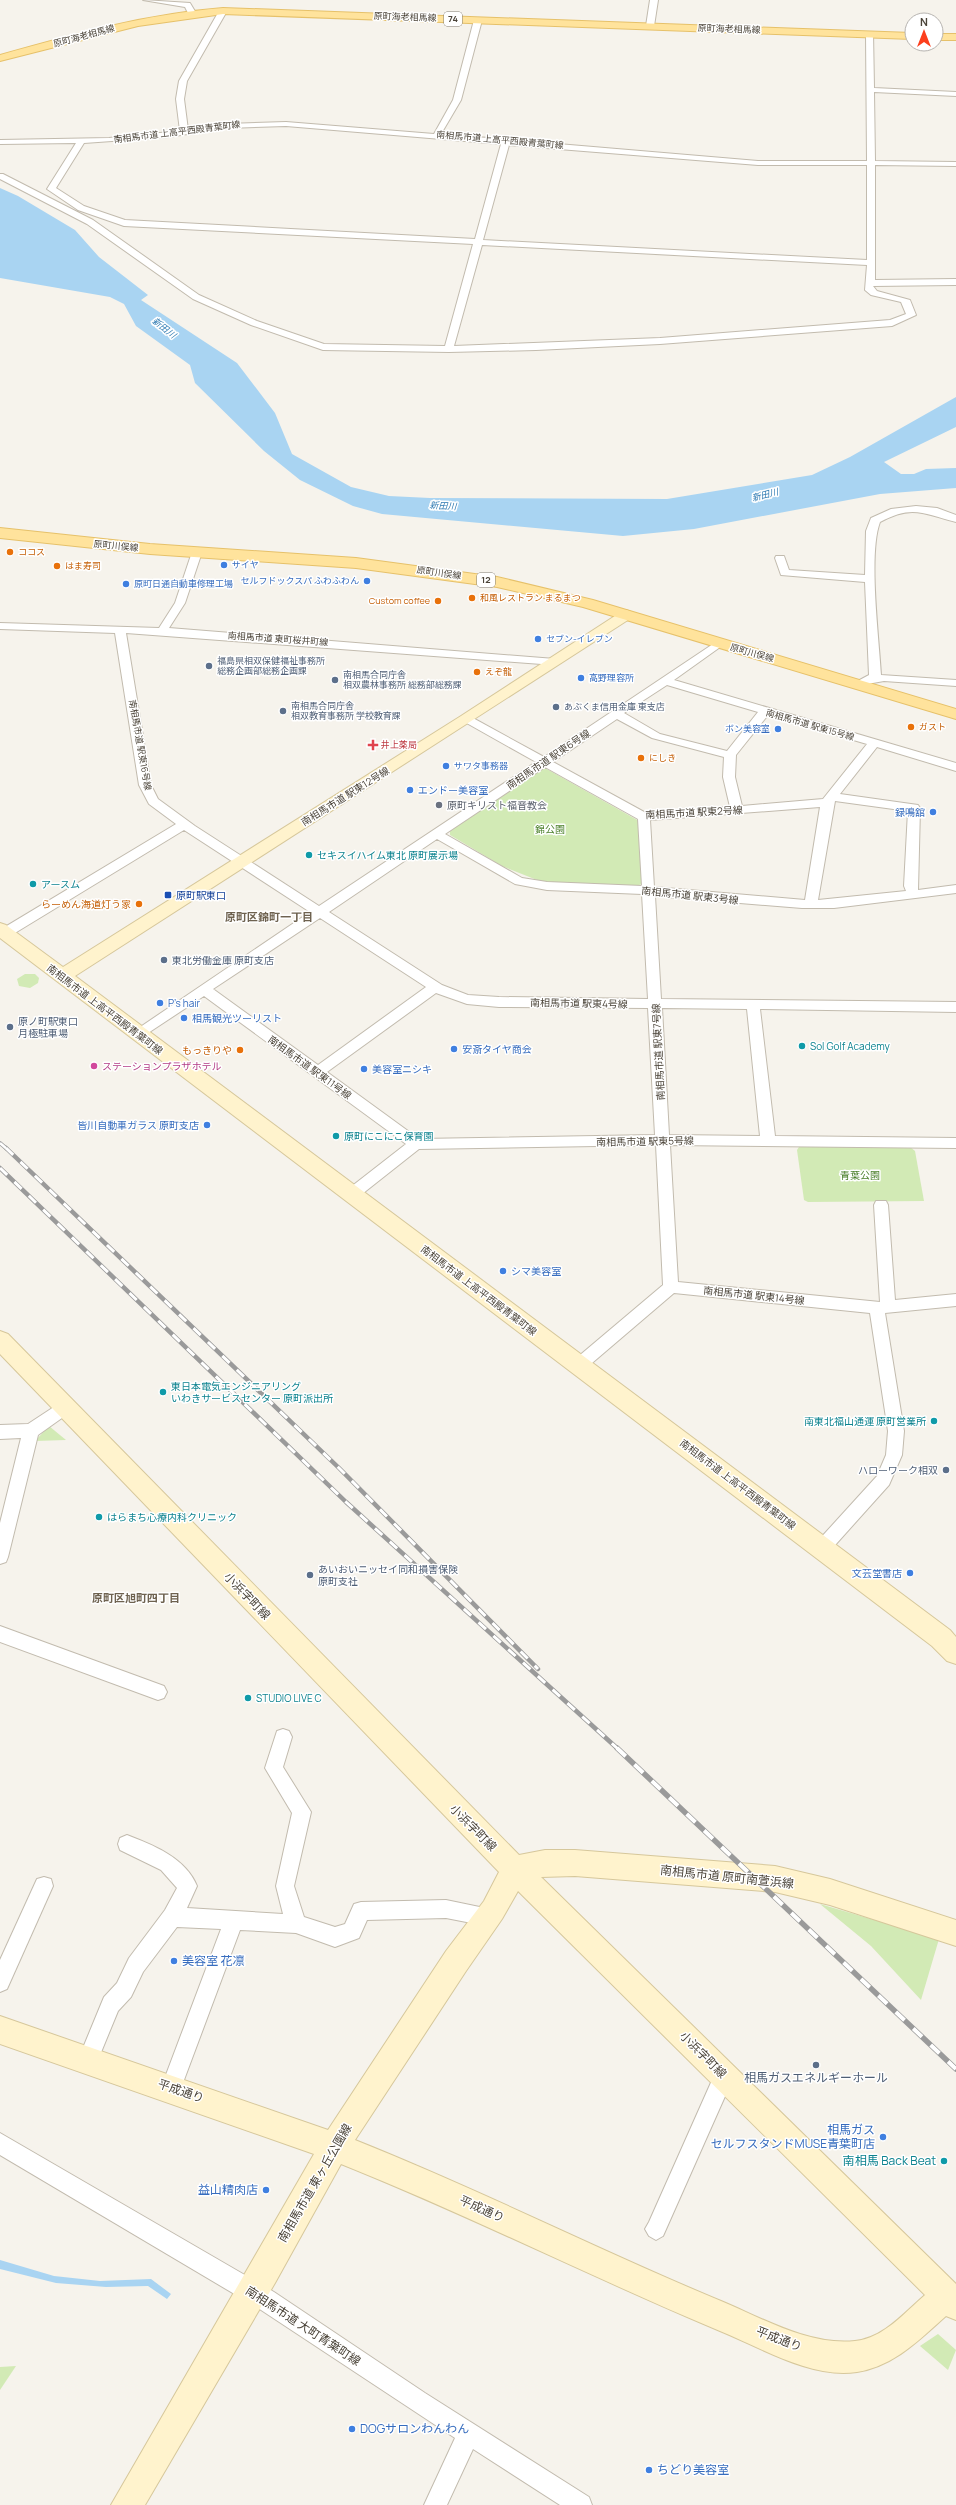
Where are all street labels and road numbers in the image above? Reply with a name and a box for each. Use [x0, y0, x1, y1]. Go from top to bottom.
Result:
street label: 原町海老相馬線 [373, 9, 438, 24]
road number: 74 [444, 12, 462, 26]
street label: 原町海老相馬線 [52, 21, 117, 50]
street label: 原町海老相馬線 [697, 21, 762, 36]
street label: 南相馬市道 上高平西殿青葉町線 [113, 117, 242, 146]
street label: 南相馬市道 上高平西殿青葉町線 [436, 127, 565, 152]
street label: 原町川俣線 [93, 537, 140, 554]
street label: 原町川俣線 [416, 563, 463, 582]
road number: 12 [477, 573, 495, 587]
street label: 南相馬市道 東町桜井町線 [227, 629, 330, 649]
street label: 原町川俣線 [729, 640, 777, 665]
street label: 南相馬市道 駅東16号線 [126, 699, 155, 792]
street label: 南相馬市道 駅東15号線 [764, 706, 857, 744]
street label: 南相馬市道 駅東6号線 [503, 726, 593, 792]
street label: 南相馬市道 駅東12号線 [298, 763, 392, 829]
street label: 南相馬市道 駅東2号線 [645, 802, 743, 822]
street label: 南相馬市道 駅東3号線 [641, 883, 739, 907]
street label: 南相馬市道 上高平西殿青葉町線 [44, 961, 166, 1057]
street label: 南相馬市道 駅東4号線 [530, 995, 628, 1011]
street label: 南相馬市道 駅東7号線 [648, 1003, 668, 1101]
street label: 南相馬市道 駅東11号線 [266, 1032, 354, 1102]
street label: 南相馬市道 駅東5号線 [596, 1133, 694, 1149]
street label: 南相馬市道 上高平西殿青葉町線 [418, 1242, 540, 1338]
street label: 南相馬市道 駅東14号線 [703, 1283, 805, 1307]
street label: 南相馬市道 上高平西殿青葉町線 [677, 1436, 799, 1532]
street label: 小浜字町線 [220, 1568, 274, 1623]
street label: 小浜字町線 [446, 1800, 501, 1855]
street label: 南相馬市道 原町南萱浜線 [659, 1861, 795, 1892]
street label: 小浜字町線 [676, 2027, 731, 2082]
street label: 平成通り [156, 2075, 207, 2106]
street label: 南相馬市道 東ヶ丘公園線 [274, 2120, 356, 2245]
street label: 平成通り [457, 2191, 508, 2226]
street label: 南相馬市道 大町青葉町線 [242, 2282, 364, 2369]
street label: 平成通り [754, 2322, 805, 2355]

